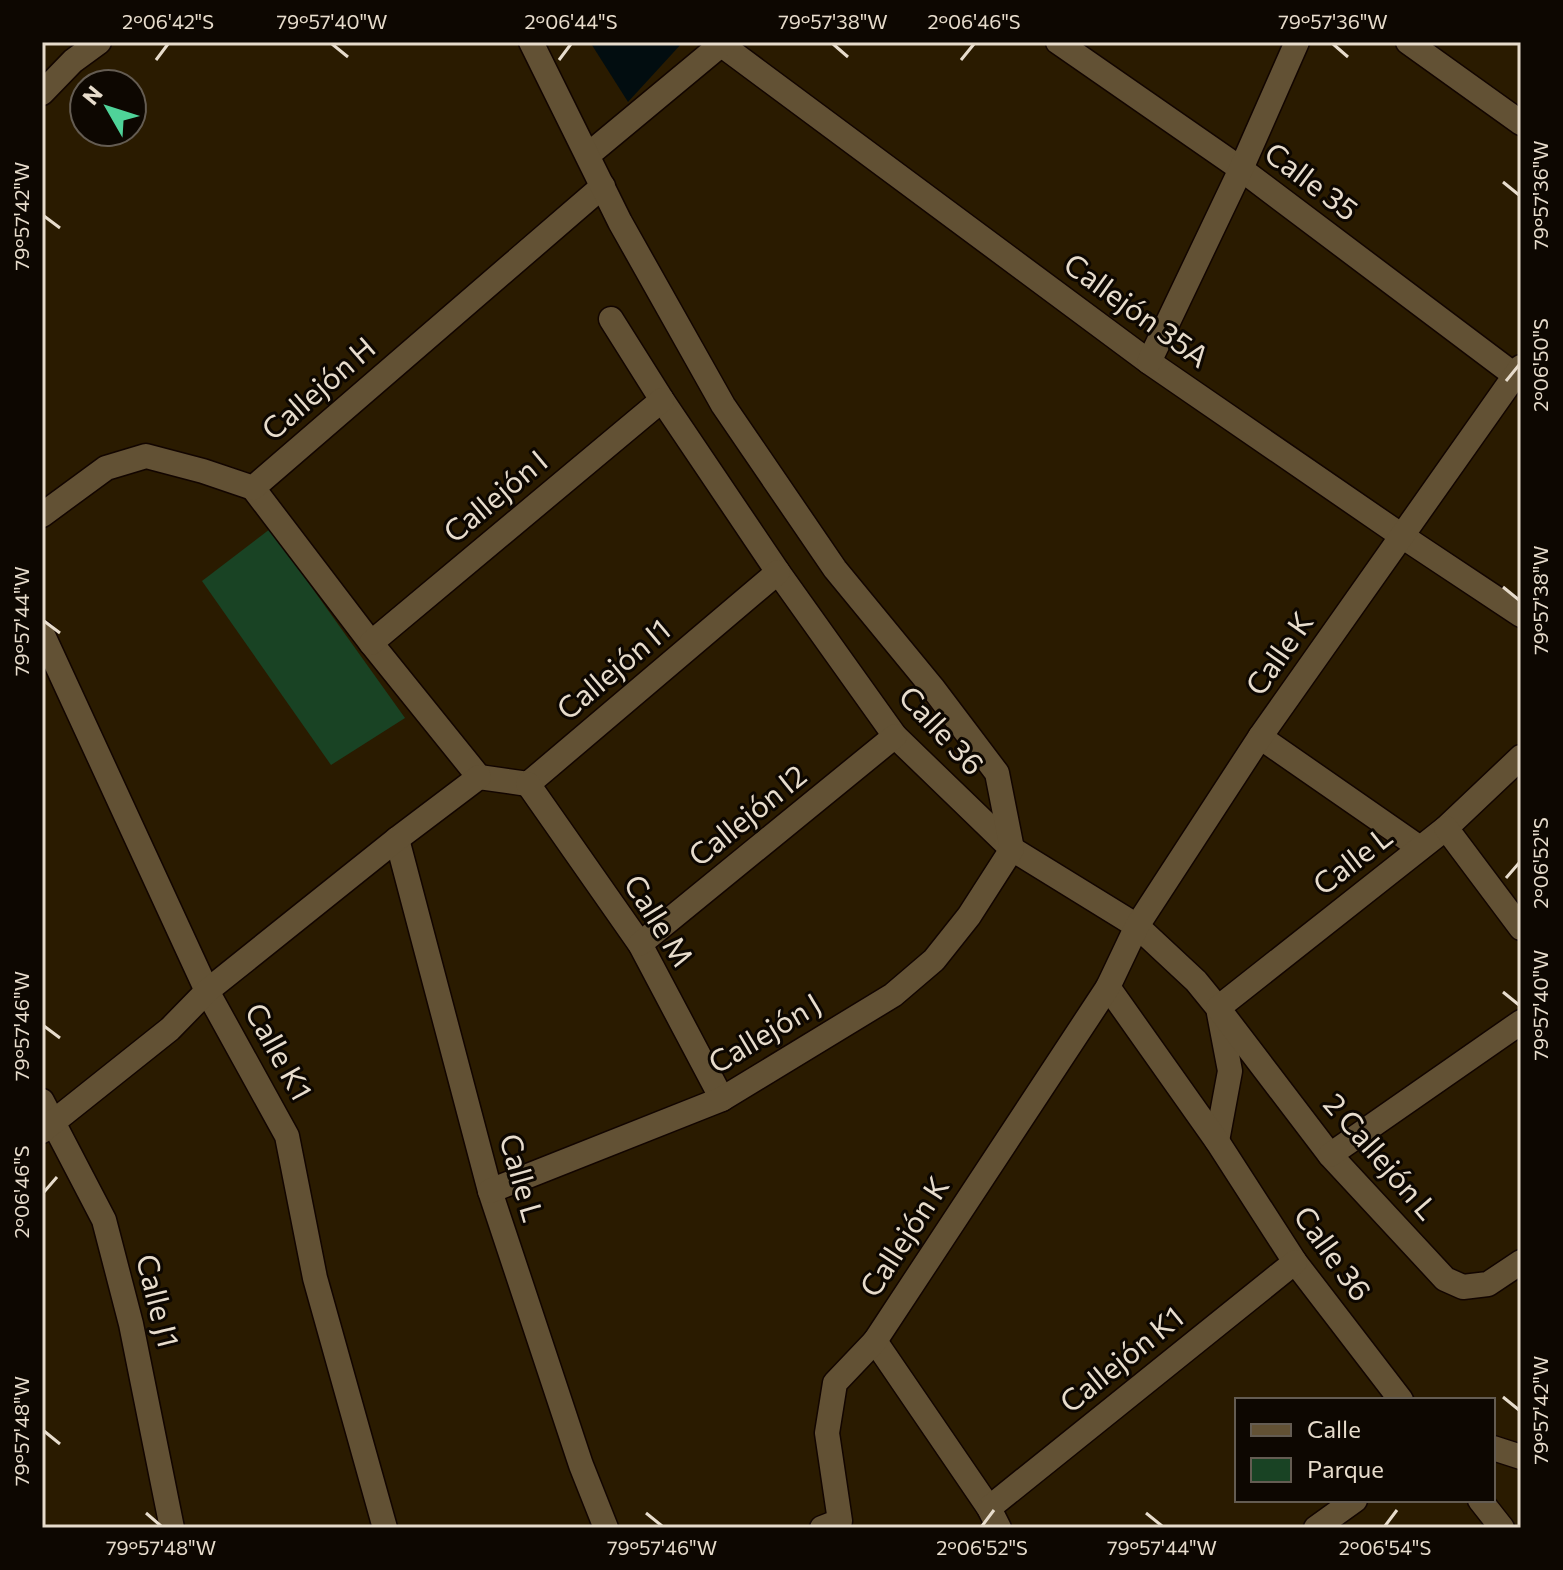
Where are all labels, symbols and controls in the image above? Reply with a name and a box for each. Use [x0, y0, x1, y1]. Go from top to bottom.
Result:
text: 2°06'42"S [122, 9, 214, 33]
text: 79°57'40"W [277, 9, 388, 33]
text: 2°06'44"S [524, 9, 618, 33]
text: 79°57'38"W [778, 9, 888, 33]
text: 2°06'46"S [927, 9, 1021, 33]
text: 79°57'36"W [1278, 9, 1388, 33]
north arrow [68, 68, 148, 148]
text: N [76, 80, 108, 110]
street label: Calle 35 [1258, 133, 1367, 227]
text: 79°57'36"W [1528, 140, 1552, 250]
text: 79°57'42"W [9, 162, 33, 270]
street label: Callejón 35A [1058, 244, 1217, 374]
text: 2°06'50"S [1528, 318, 1552, 412]
street label: Callejón H [253, 328, 382, 446]
street label: Callejón I [435, 441, 554, 549]
text: 79°57'38"W [1528, 545, 1552, 655]
text: 79°57'44"W [9, 566, 33, 676]
street label: Calle K [1236, 604, 1320, 701]
street label: Callejón I1 [548, 610, 677, 726]
street label: Calle 36 [892, 677, 993, 782]
street label: Callejón I2 [680, 755, 813, 873]
street label: Calle L [1305, 817, 1398, 901]
text: 2°06'52"S [1528, 817, 1552, 909]
street label: Calle M [617, 867, 703, 973]
text: 79°57'40"W [1528, 950, 1552, 1061]
text: 79°57'46"W [9, 971, 33, 1081]
street label: Callejón J [701, 984, 827, 1080]
street label: Calle K1 [238, 996, 322, 1106]
street label: 2 Callejón L [1317, 1085, 1447, 1226]
street label: Calle L [493, 1129, 554, 1226]
text: 2°06'46"S [9, 1145, 33, 1239]
street label: Callejón K [850, 1169, 955, 1303]
street label: Calle 36 [1287, 1198, 1381, 1307]
street label: Calle J1 [130, 1250, 189, 1351]
street label: Callejón K1 [1051, 1297, 1190, 1419]
text: 79°57'42"W [1528, 1356, 1552, 1464]
text: 79°57'48"W [9, 1376, 33, 1486]
legend [1235, 1398, 1495, 1502]
text: Calle [1307, 1414, 1361, 1443]
text: Parque [1307, 1454, 1384, 1483]
text: 79°57'48"W [106, 1535, 216, 1559]
text: 79°57'46"W [607, 1535, 717, 1559]
text: 2°06'52"S [936, 1535, 1028, 1559]
text: 79°57'44"W [1107, 1535, 1217, 1559]
text: 2°06'54"S [1339, 1535, 1431, 1559]

